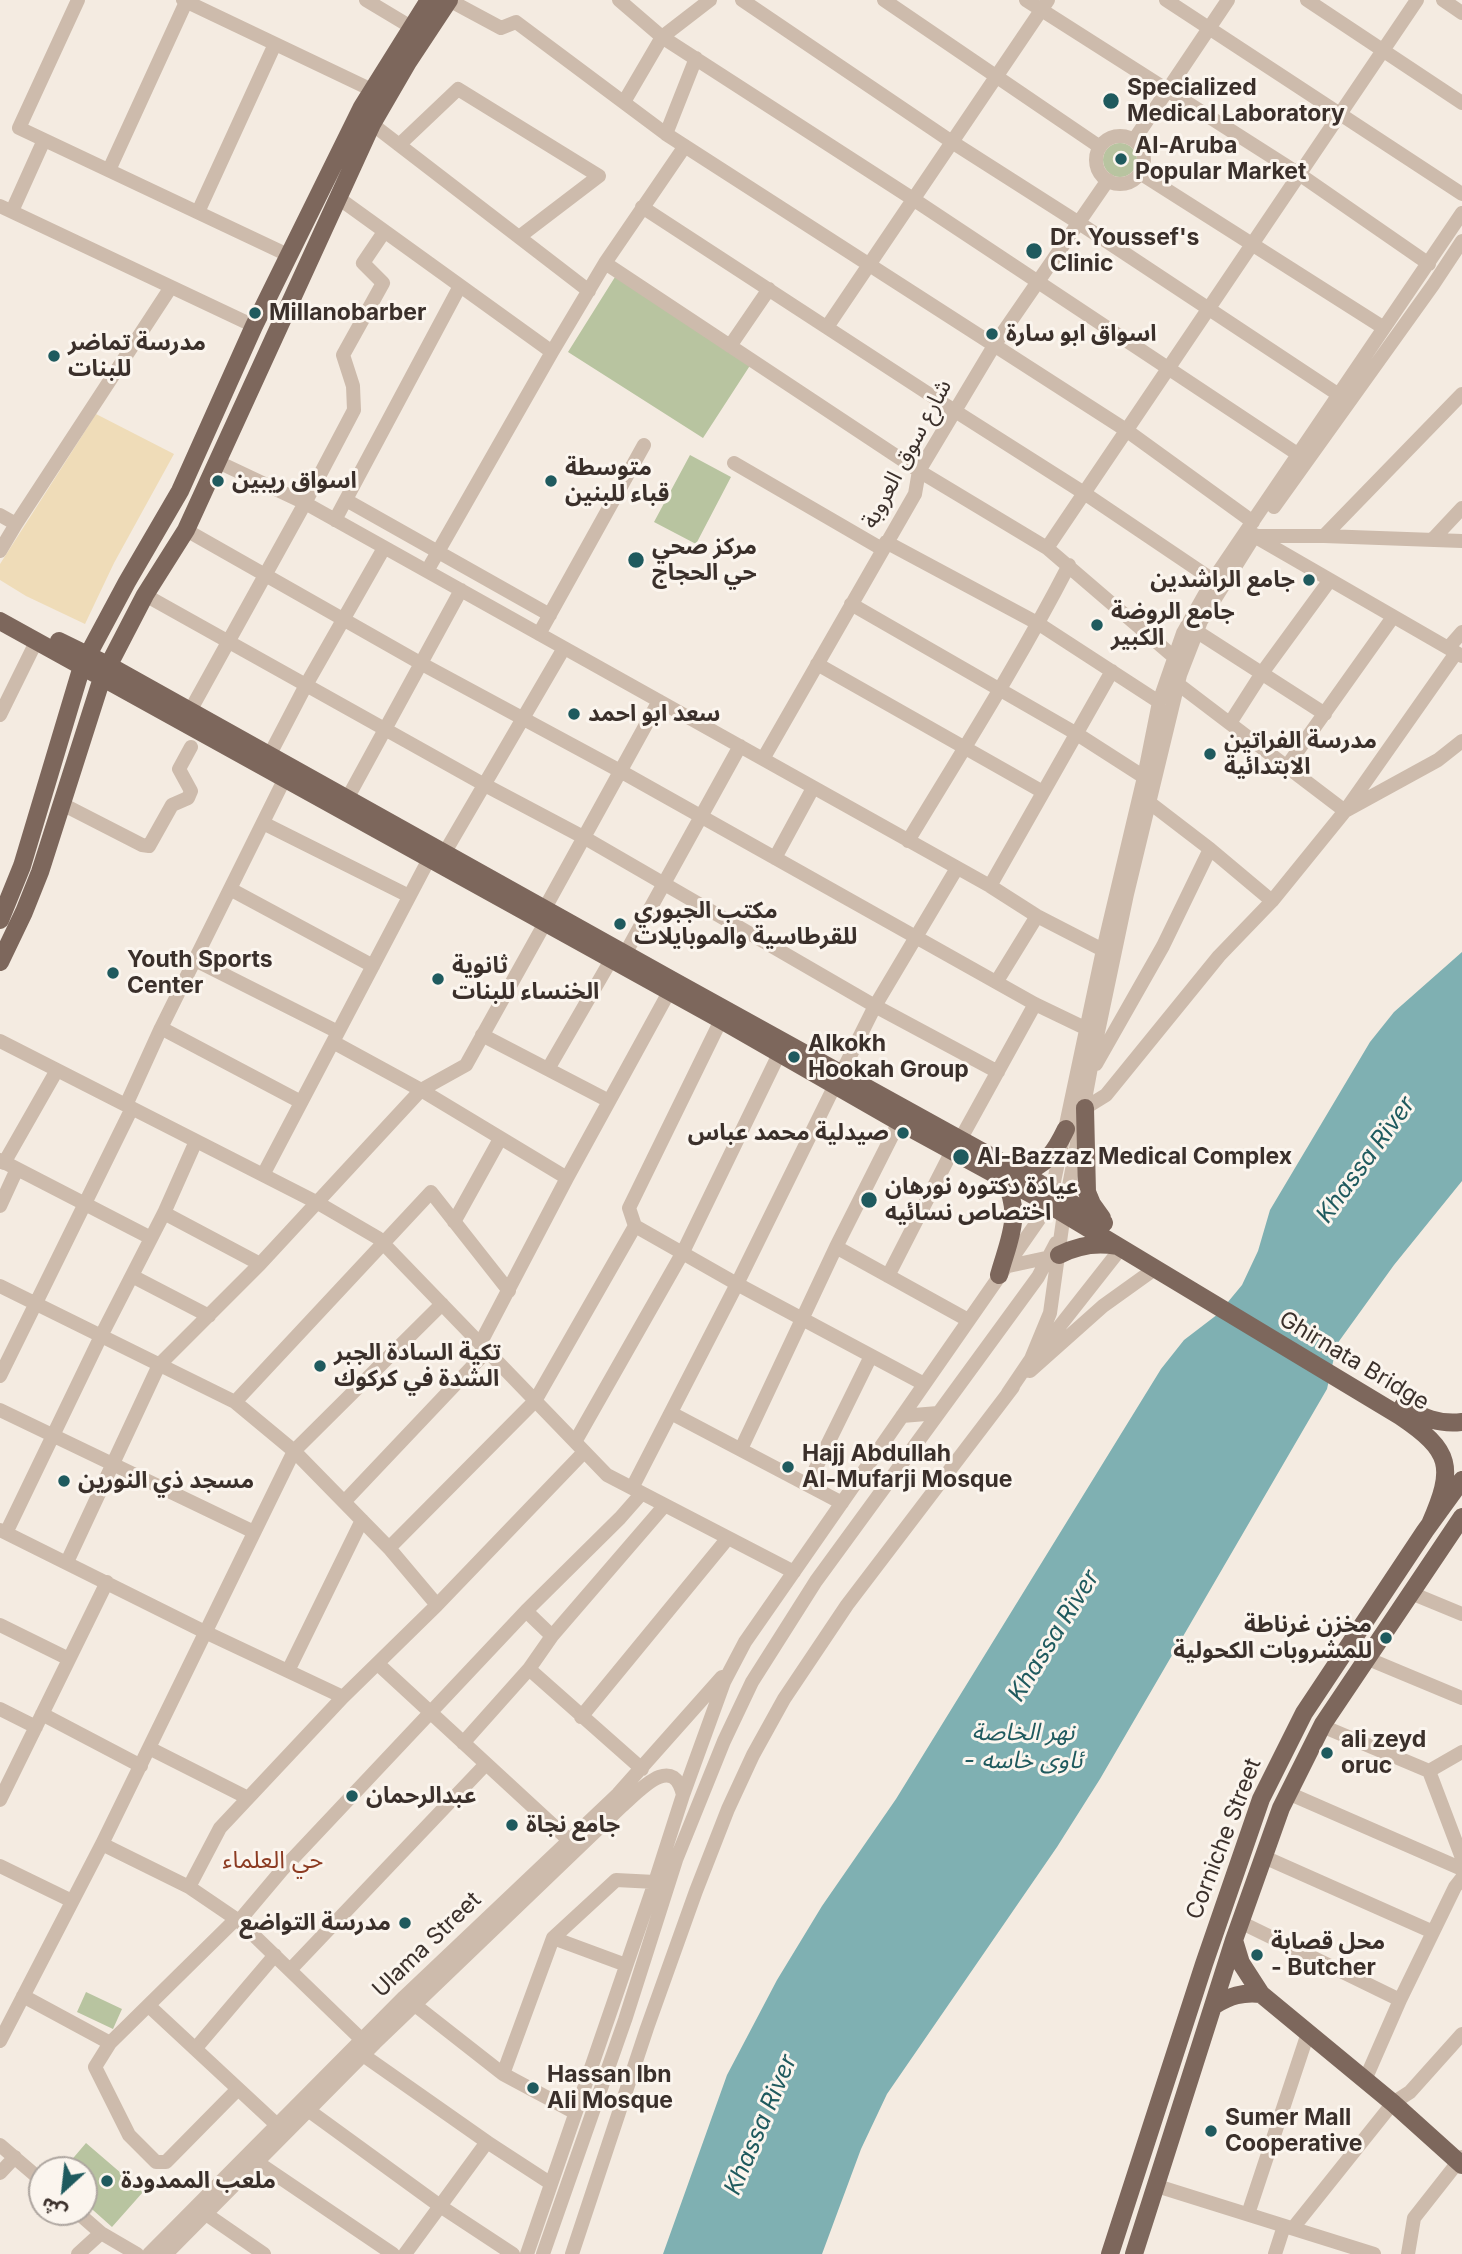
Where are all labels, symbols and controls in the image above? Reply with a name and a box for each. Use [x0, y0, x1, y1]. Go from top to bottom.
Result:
place label: Specialized Medical Laboratory [1127, 74, 1345, 128]
marker: Specialized Medical Laboratory [1101, 91, 1121, 111]
place label: Al-Aruba Popular Market [1135, 132, 1306, 186]
marker: Al-Aruba Popular Market [1113, 151, 1129, 167]
place label: Dr. Youssef's Clinic [1050, 224, 1200, 278]
marker: Dr. Youssef's Clinic [1024, 241, 1044, 261]
place label: Millanobarber [269, 299, 426, 327]
marker: Millanobarber [247, 305, 263, 321]
place label: اسواق ابو سارة [1006, 320, 1157, 348]
marker: اسواق ابو سارة [984, 326, 1000, 342]
place label: مدرسة تماضر للبنات [68, 329, 206, 383]
marker: مدرسة تماضر للبنات [46, 348, 62, 364]
street label: شارع سوق العروبة [856, 375, 958, 533]
place label: متوسطة قباء للبنين [565, 454, 669, 508]
place label: اسواق ريبين [232, 467, 357, 495]
marker: اسواق ريبين [210, 473, 226, 489]
marker: متوسطة قباء للبنين [543, 473, 559, 489]
place label: مركز صحي حي الحجاج [652, 533, 757, 587]
marker: مركز صحي حي الحجاج [626, 550, 646, 570]
place label: جامع الراشدين [1150, 566, 1295, 594]
marker: جامع الراشدين [1301, 572, 1317, 588]
place label: جامع الروضة الكبير [1111, 598, 1235, 652]
marker: جامع الروضة الكبير [1089, 617, 1105, 633]
place label: سعد ابو احمد [588, 700, 720, 728]
marker: سعد ابو احمد [566, 706, 582, 722]
place label: مدرسة الفراتين الابتدائية [1224, 727, 1377, 781]
marker: مدرسة الفراتين الابتدائية [1202, 746, 1218, 762]
place label: مكتب الجبوري للقرطاسية والموبايلات [634, 897, 857, 951]
marker: مكتب الجبوري للقرطاسية والموبايلات [612, 916, 628, 932]
place label: Youth Sports Center [127, 946, 273, 1000]
place label: ثانوية الخنساء للبنات [452, 952, 599, 1006]
marker: Youth Sports Center [105, 965, 121, 981]
marker: ثانوية الخنساء للبنات [430, 971, 446, 987]
place label: Alkokh Hookah Group [808, 1030, 969, 1084]
marker: Alkokh Hookah Group [786, 1049, 802, 1065]
water label: Khassa River [1311, 1091, 1421, 1229]
place label: صيدلية محمد عباس [688, 1119, 889, 1147]
marker: صيدلية محمد عباس [895, 1125, 911, 1141]
place label: Al-Bazzaz Medical Complex [977, 1143, 1292, 1171]
marker: Al-Bazzaz Medical Complex [951, 1147, 971, 1167]
place label: عيادة دكتوره نورهان اختصاص نسائيه [885, 1173, 1078, 1227]
marker: عيادة دكتوره نورهان اختصاص نسائيه [859, 1190, 879, 1210]
street label: Ghirnata Bridge [1274, 1305, 1434, 1417]
place label: تكية السادة الجبر الشدة في كركوك [334, 1339, 501, 1393]
marker: تكية السادة الجبر الشدة في كركوك [312, 1358, 328, 1374]
place label: Hajj Abdullah Al-Mufarji Mosque [802, 1440, 1013, 1494]
marker: Hajj Abdullah Al-Mufarji Mosque [780, 1459, 796, 1475]
place label: مسجد ذي النورين [78, 1467, 254, 1495]
marker: مسجد ذي النورين [56, 1473, 72, 1489]
water label: Khassa River [1002, 1565, 1106, 1707]
place label: مخزن غرناطة للمشروبات الكحولية [1173, 1611, 1372, 1665]
marker: مخزن غرناطة للمشروبات الكحولية [1378, 1630, 1394, 1646]
water label: نهر الخاصة - ئاوی خاسە [964, 1719, 1082, 1775]
place label: ali zeyd oruc [1341, 1726, 1426, 1780]
marker: ali zeyd oruc [1319, 1745, 1335, 1761]
street label: Corniche Street [1181, 1755, 1267, 1923]
place label: عبدالرحمان [366, 1782, 476, 1810]
marker: عبدالرحمان [344, 1788, 360, 1804]
place label: جامع نجاة [526, 1811, 620, 1839]
marker: جامع نجاة [504, 1817, 520, 1833]
district label: حي العلماء [223, 1847, 323, 1875]
street label: Ulama Street [367, 1886, 487, 2004]
place label: مدرسة التواضع [239, 1909, 391, 1937]
marker: مدرسة التواضع [397, 1915, 413, 1931]
place label: محل قصابة - Butcher [1271, 1928, 1385, 1982]
marker: محل قصابة - Butcher [1249, 1947, 1265, 1963]
water label: Khassa River [719, 2051, 803, 2199]
place label: Hassan Ibn Ali Mosque [547, 2061, 673, 2115]
marker: Hassan Ibn Ali Mosque [525, 2080, 541, 2096]
place label: Sumer Mall Cooperative [1225, 2104, 1363, 2158]
marker: Sumer Mall Cooperative [1203, 2123, 1219, 2139]
north arrow [28, 2156, 98, 2226]
place label: ملعب الممدودة [121, 2167, 276, 2195]
marker: ملعب الممدودة [99, 2173, 115, 2189]
text: ش [37, 2192, 71, 2225]

